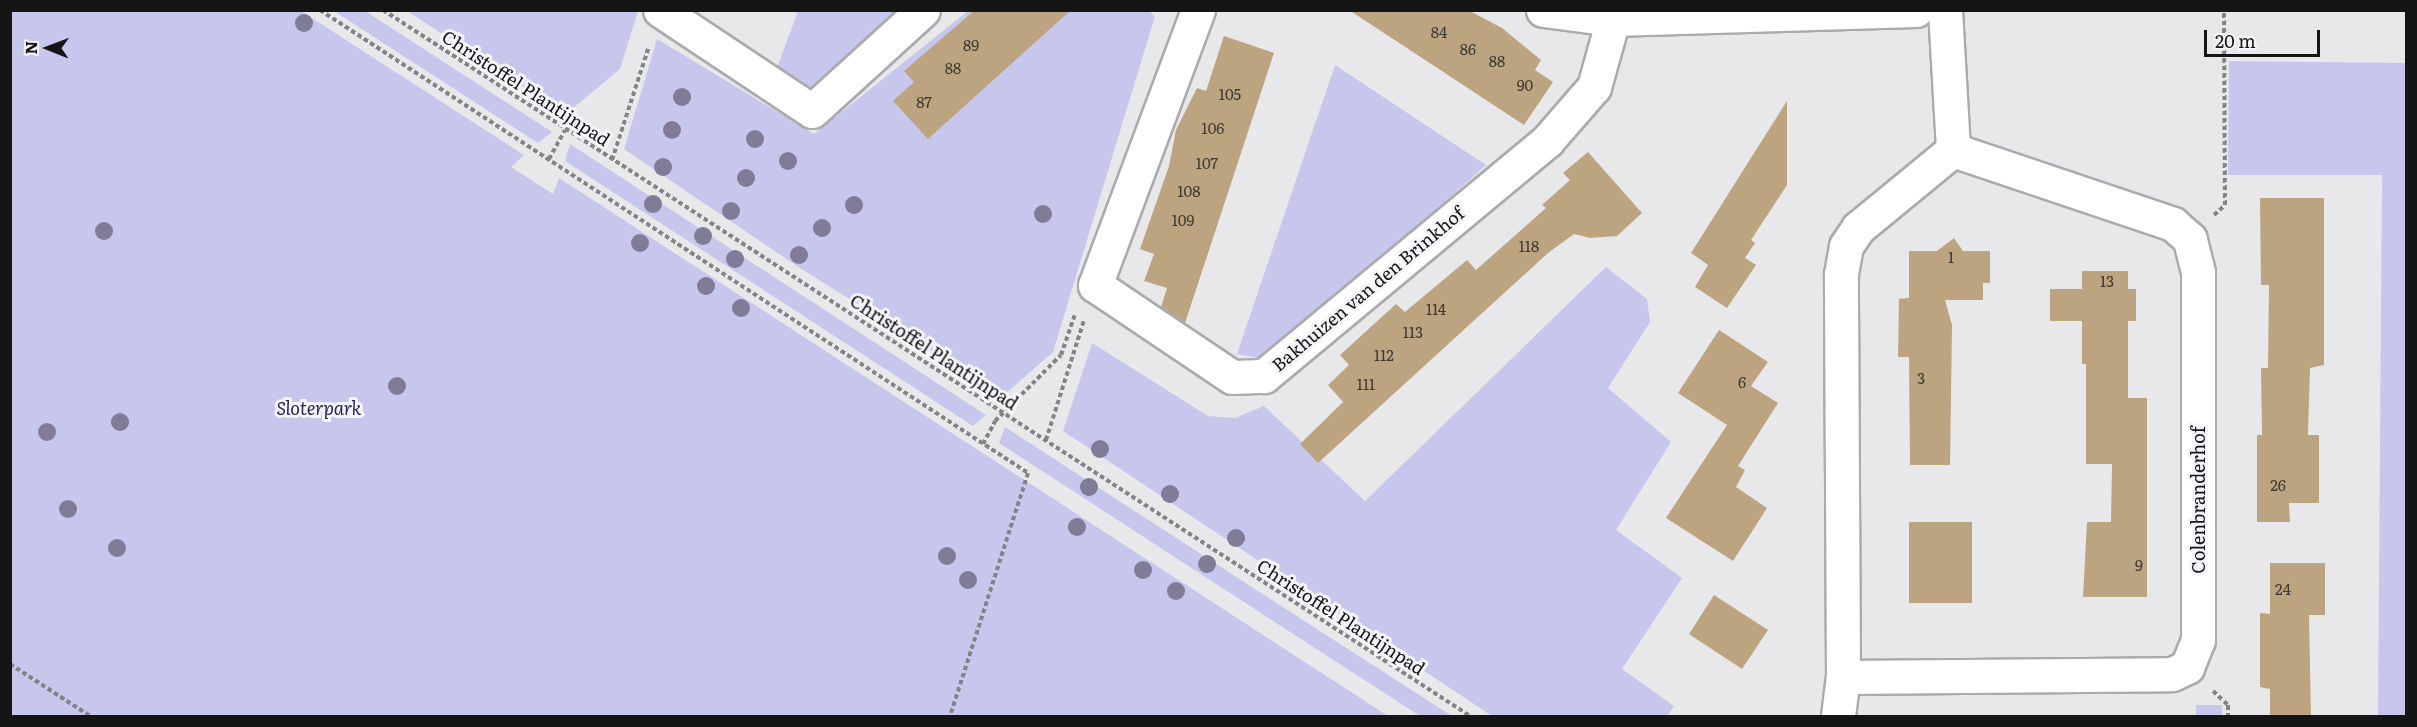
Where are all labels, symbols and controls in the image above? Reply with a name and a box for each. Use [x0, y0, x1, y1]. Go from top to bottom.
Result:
north arrow [18, 18, 78, 78]
scale bar [2207, 18, 2322, 56]
house number: 84 [1431, 23, 1447, 41]
street label: Christoffel Plantijnpad [438, 26, 614, 150]
text: 20 m [2215, 27, 2256, 54]
house number: 89 [963, 36, 979, 54]
house number: 86 [1460, 40, 1476, 58]
text: N [18, 41, 42, 55]
house number: 88 [1489, 52, 1505, 70]
house number: 88 [945, 59, 961, 77]
house number: 90 [1517, 76, 1533, 94]
house number: 105 [1219, 85, 1241, 103]
house number: 87 [916, 93, 932, 111]
house number: 106 [1202, 119, 1224, 137]
house number: 107 [1196, 154, 1218, 172]
house number: 108 [1177, 182, 1201, 200]
street label: Bakhuizen van den Brinkhof [1267, 202, 1469, 376]
house number: 109 [1172, 211, 1194, 229]
house number: 118 [1519, 237, 1539, 255]
house number: 1 [1948, 248, 1954, 266]
house number: 13 [2100, 272, 2114, 290]
street label: Christoffel Plantijnpad [846, 290, 1022, 414]
house number: 114 [1426, 300, 1446, 318]
house number: 113 [1403, 323, 1423, 341]
house number: 112 [1374, 346, 1394, 364]
house number: 3 [1917, 369, 1925, 387]
house number: 6 [1738, 373, 1746, 391]
house number: 111 [1357, 375, 1375, 393]
park label: Sloterpark [277, 397, 361, 419]
street label: Colenbranderhof [2187, 426, 2209, 574]
house number: 26 [2270, 476, 2286, 494]
street label: Christoffel Plantijnpad [1253, 555, 1429, 679]
house number: 9 [2135, 556, 2143, 574]
house number: 24 [2275, 580, 2291, 598]

